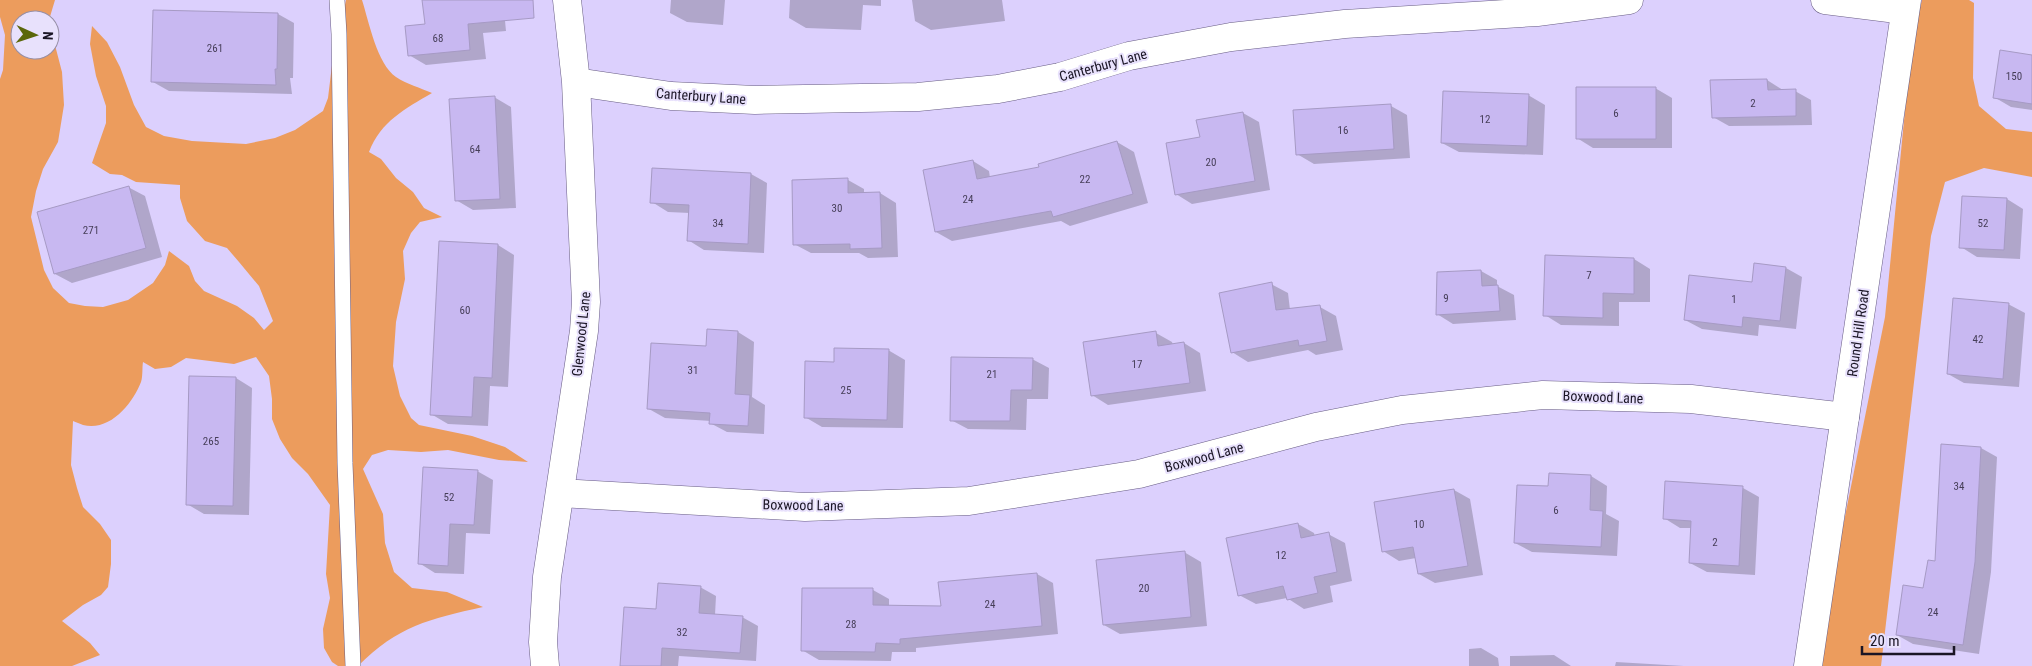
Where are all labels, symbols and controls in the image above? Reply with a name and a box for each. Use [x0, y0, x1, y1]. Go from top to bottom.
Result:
north arrow [10, 10, 60, 60]
text: N [40, 31, 56, 40]
house number: 68 [433, 32, 443, 45]
house number: 261 [207, 42, 223, 55]
street label: Canterbury Lane [1057, 45, 1149, 84]
house number: 150 [2006, 70, 2022, 83]
street label: Canterbury Lane [655, 85, 747, 107]
house number: 2 [1750, 97, 1756, 110]
house number: 6 [1613, 107, 1619, 120]
house number: 12 [1480, 113, 1490, 126]
house number: 16 [1338, 124, 1348, 137]
house number: 64 [470, 143, 481, 156]
house number: 20 [1206, 156, 1216, 169]
house number: 22 [1080, 173, 1090, 186]
house number: 24 [963, 193, 974, 206]
house number: 30 [832, 202, 842, 215]
house number: 34 [713, 217, 724, 230]
house number: 52 [1978, 217, 1988, 230]
house number: 271 [83, 224, 99, 237]
house number: 7 [1586, 269, 1592, 282]
street label: Round Hill Road [1844, 288, 1872, 378]
street label: Glenwood Lane [569, 291, 593, 377]
house number: 9 [1443, 292, 1449, 305]
house number: 1 [1731, 293, 1737, 306]
house number: 60 [460, 304, 470, 317]
house number: 42 [1973, 333, 1983, 346]
house number: 17 [1132, 358, 1142, 371]
house number: 31 [688, 364, 698, 377]
house number: 21 [987, 368, 997, 381]
house number: 25 [841, 384, 851, 397]
street label: Boxwood Lane [1562, 388, 1644, 406]
house number: 265 [203, 435, 219, 448]
street label: Boxwood Lane [1163, 439, 1245, 475]
house number: 34 [1954, 480, 1965, 493]
house number: 52 [444, 491, 454, 504]
street label: Boxwood Lane [763, 496, 844, 514]
house number: 6 [1553, 504, 1559, 517]
house number: 10 [1414, 518, 1424, 531]
house number: 2 [1712, 536, 1718, 549]
house number: 12 [1276, 549, 1286, 562]
house number: 20 [1139, 582, 1149, 595]
house number: 24 [985, 598, 996, 611]
house number: 24 [1928, 606, 1939, 619]
house number: 28 [846, 618, 856, 631]
scale bar [1862, 624, 1954, 656]
house number: 32 [677, 626, 687, 639]
text: 20 m [1870, 632, 1900, 650]

